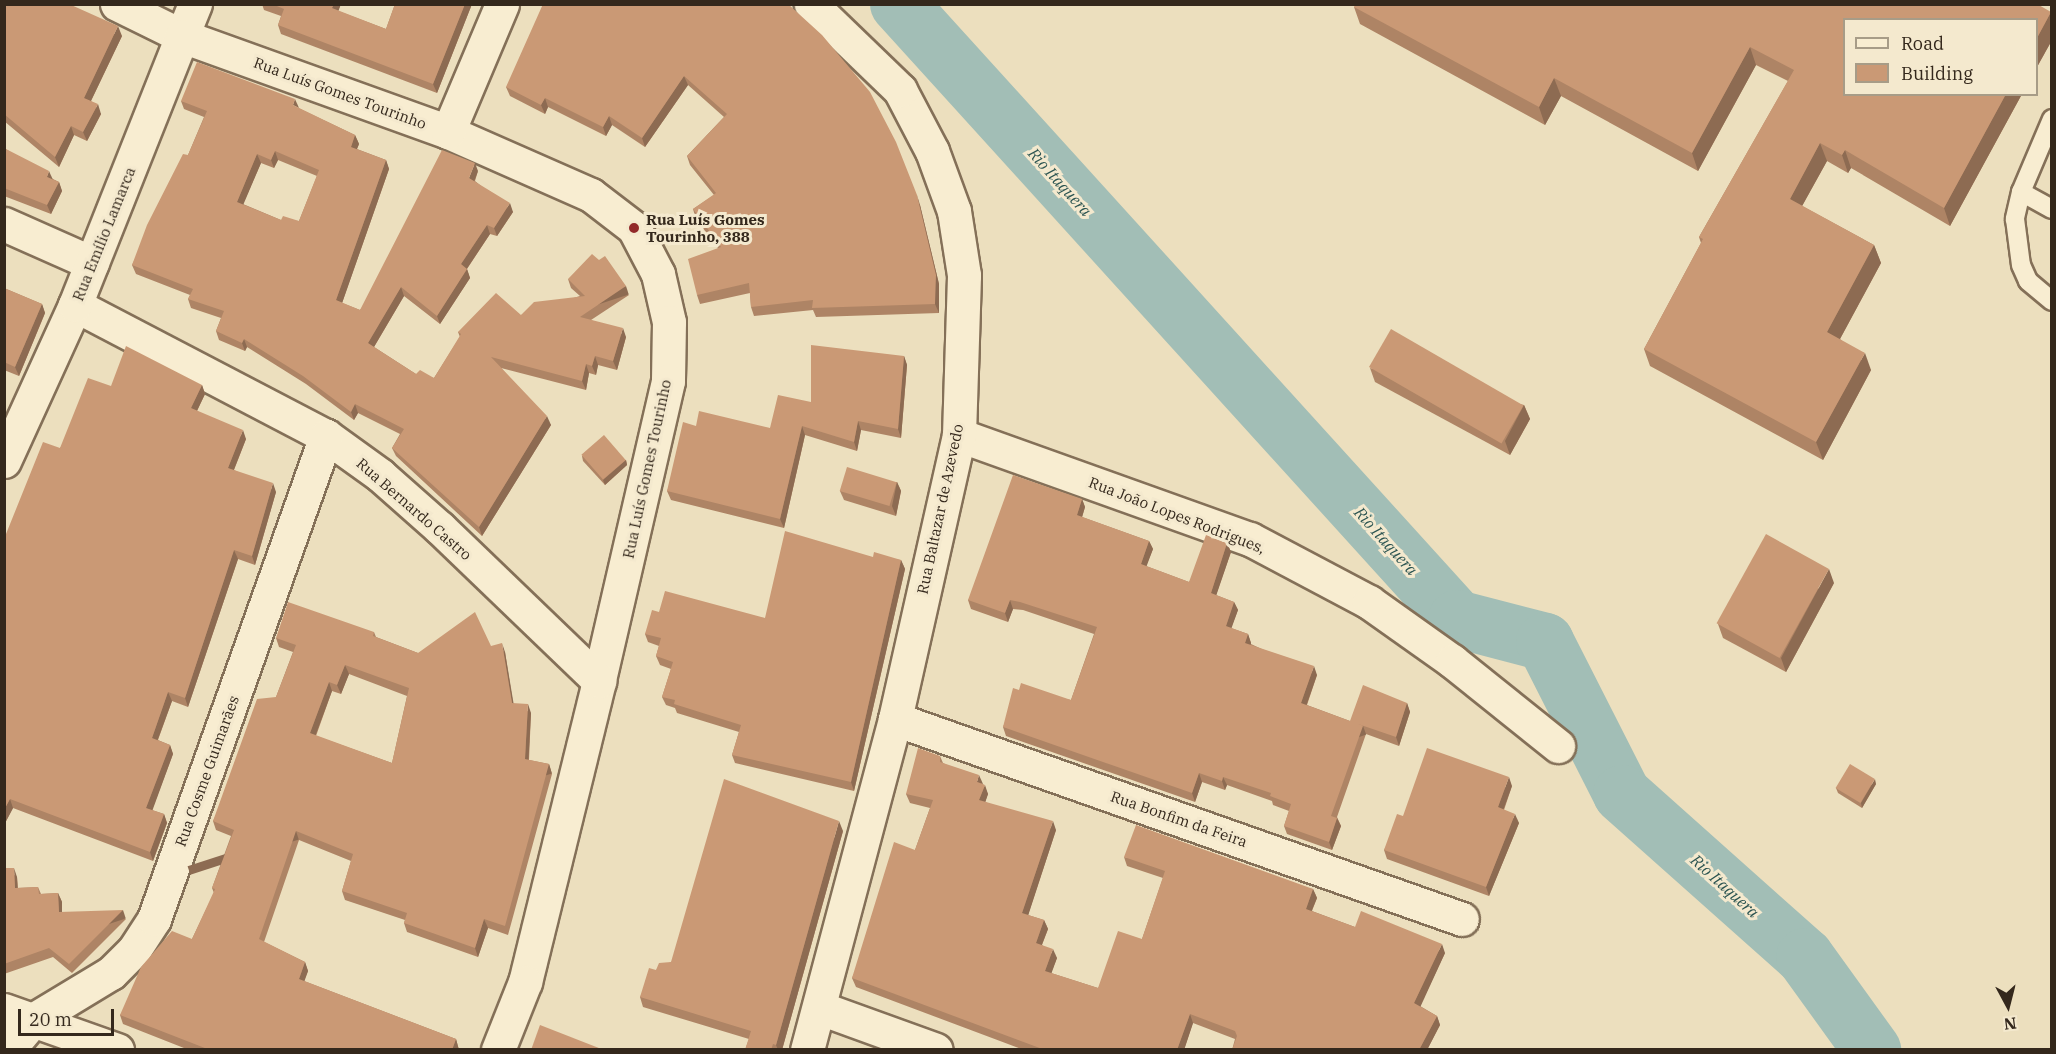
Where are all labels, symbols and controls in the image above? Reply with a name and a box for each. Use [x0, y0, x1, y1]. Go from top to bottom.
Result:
legend [1843, 18, 2038, 96]
text: Road [1901, 32, 1944, 55]
street label: Rua Luís Gomes Tourinho [251, 53, 429, 133]
text: Building [1901, 62, 1973, 85]
water label: Rio Itaquera [1024, 144, 1096, 220]
street label: Rua Emílio Lamarca [69, 164, 139, 304]
place label: Rua Luís Gomes Tourinho, 388 [646, 210, 765, 245]
marker: Rua Luís Gomes Tourinho, 388 [627, 221, 641, 235]
street label: Rua Luís Gomes Tourinho [619, 378, 675, 560]
street label: Rua Baltazar de Azevedo [913, 422, 967, 596]
street label: Rua Bernardo Castro [353, 454, 475, 564]
street label: Rua João Lopes Rodrigues, [1086, 473, 1268, 557]
water label: Rio Itaquera [1350, 503, 1422, 579]
street label: Rua Cosme Guimarães [171, 693, 243, 849]
street label: Rua Bonfim da Feira [1108, 787, 1250, 851]
water label: Rio Itaquera [1687, 850, 1763, 922]
north arrow [1978, 976, 2038, 1036]
scale bar [21, 997, 117, 1035]
text: 20 m [29, 1008, 72, 1031]
text: N [2003, 1013, 2018, 1035]

